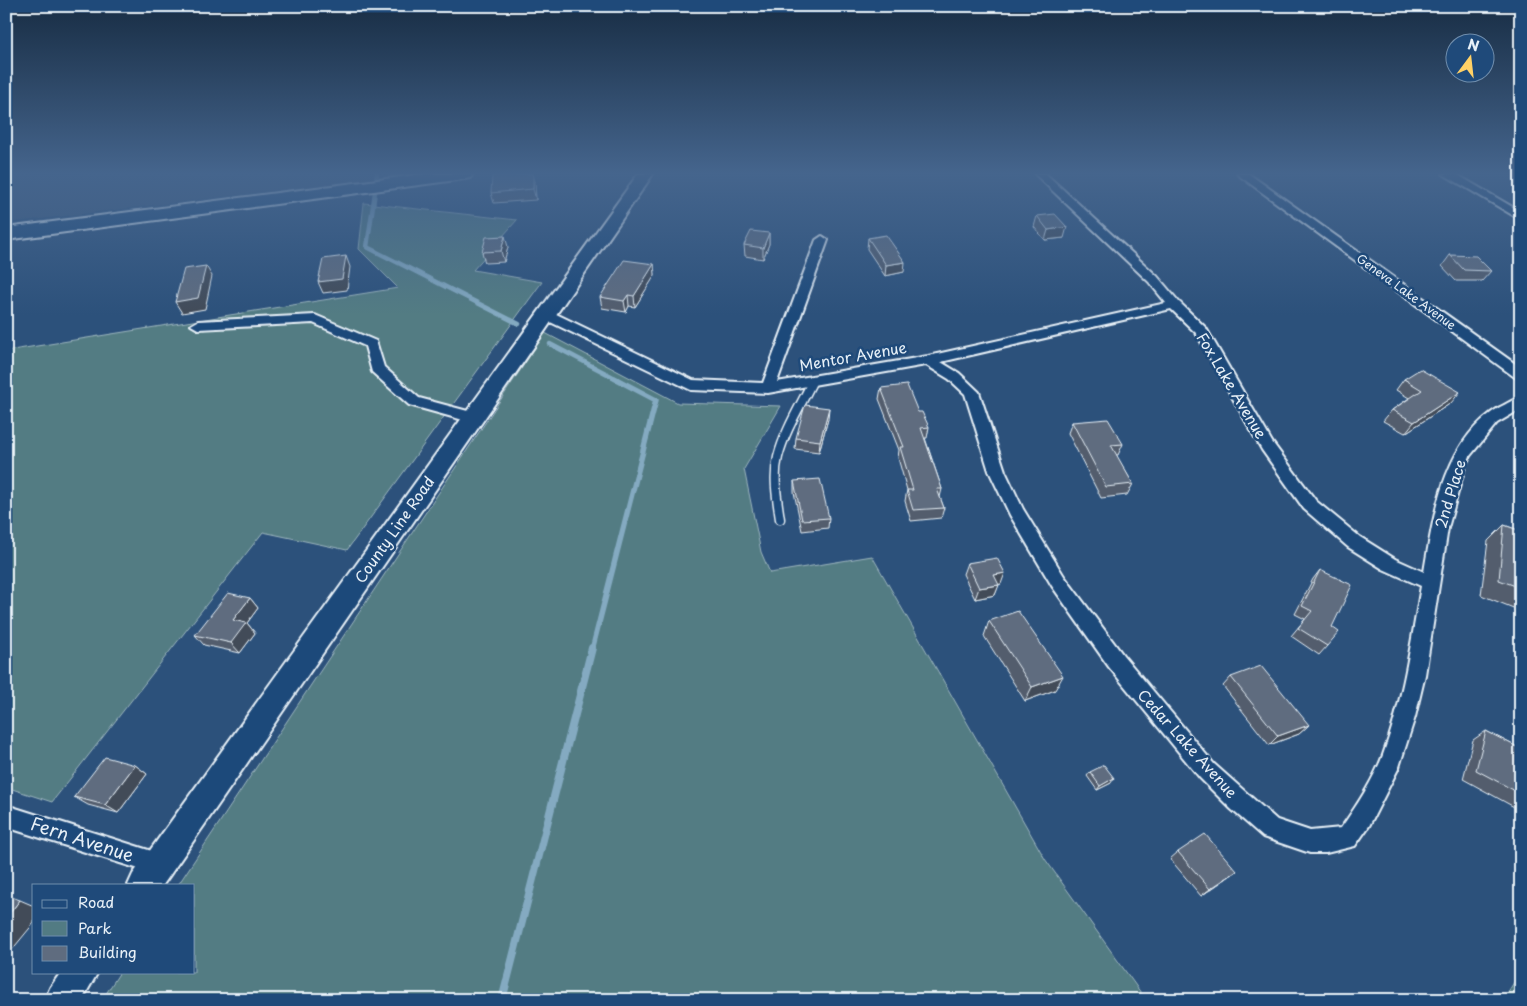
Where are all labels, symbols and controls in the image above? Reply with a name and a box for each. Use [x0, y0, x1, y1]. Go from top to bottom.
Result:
north arrow [1444, 32, 1494, 82]
text: N [1465, 33, 1482, 57]
street label: Geneva Lake Avenue [1353, 249, 1461, 334]
street label: Fox Lake Avenue [1191, 328, 1273, 443]
street label: Mentor Avenue [797, 335, 908, 376]
street label: 2nd Place [1428, 456, 1471, 531]
street label: County Line Road [348, 471, 439, 587]
street label: Cedar Lake Avenue [1133, 683, 1243, 803]
street label: Fern Avenue [27, 809, 138, 868]
legend [32, 884, 195, 974]
text: Road [78, 890, 114, 913]
text: Park [78, 916, 112, 939]
text: Building [78, 940, 137, 963]

